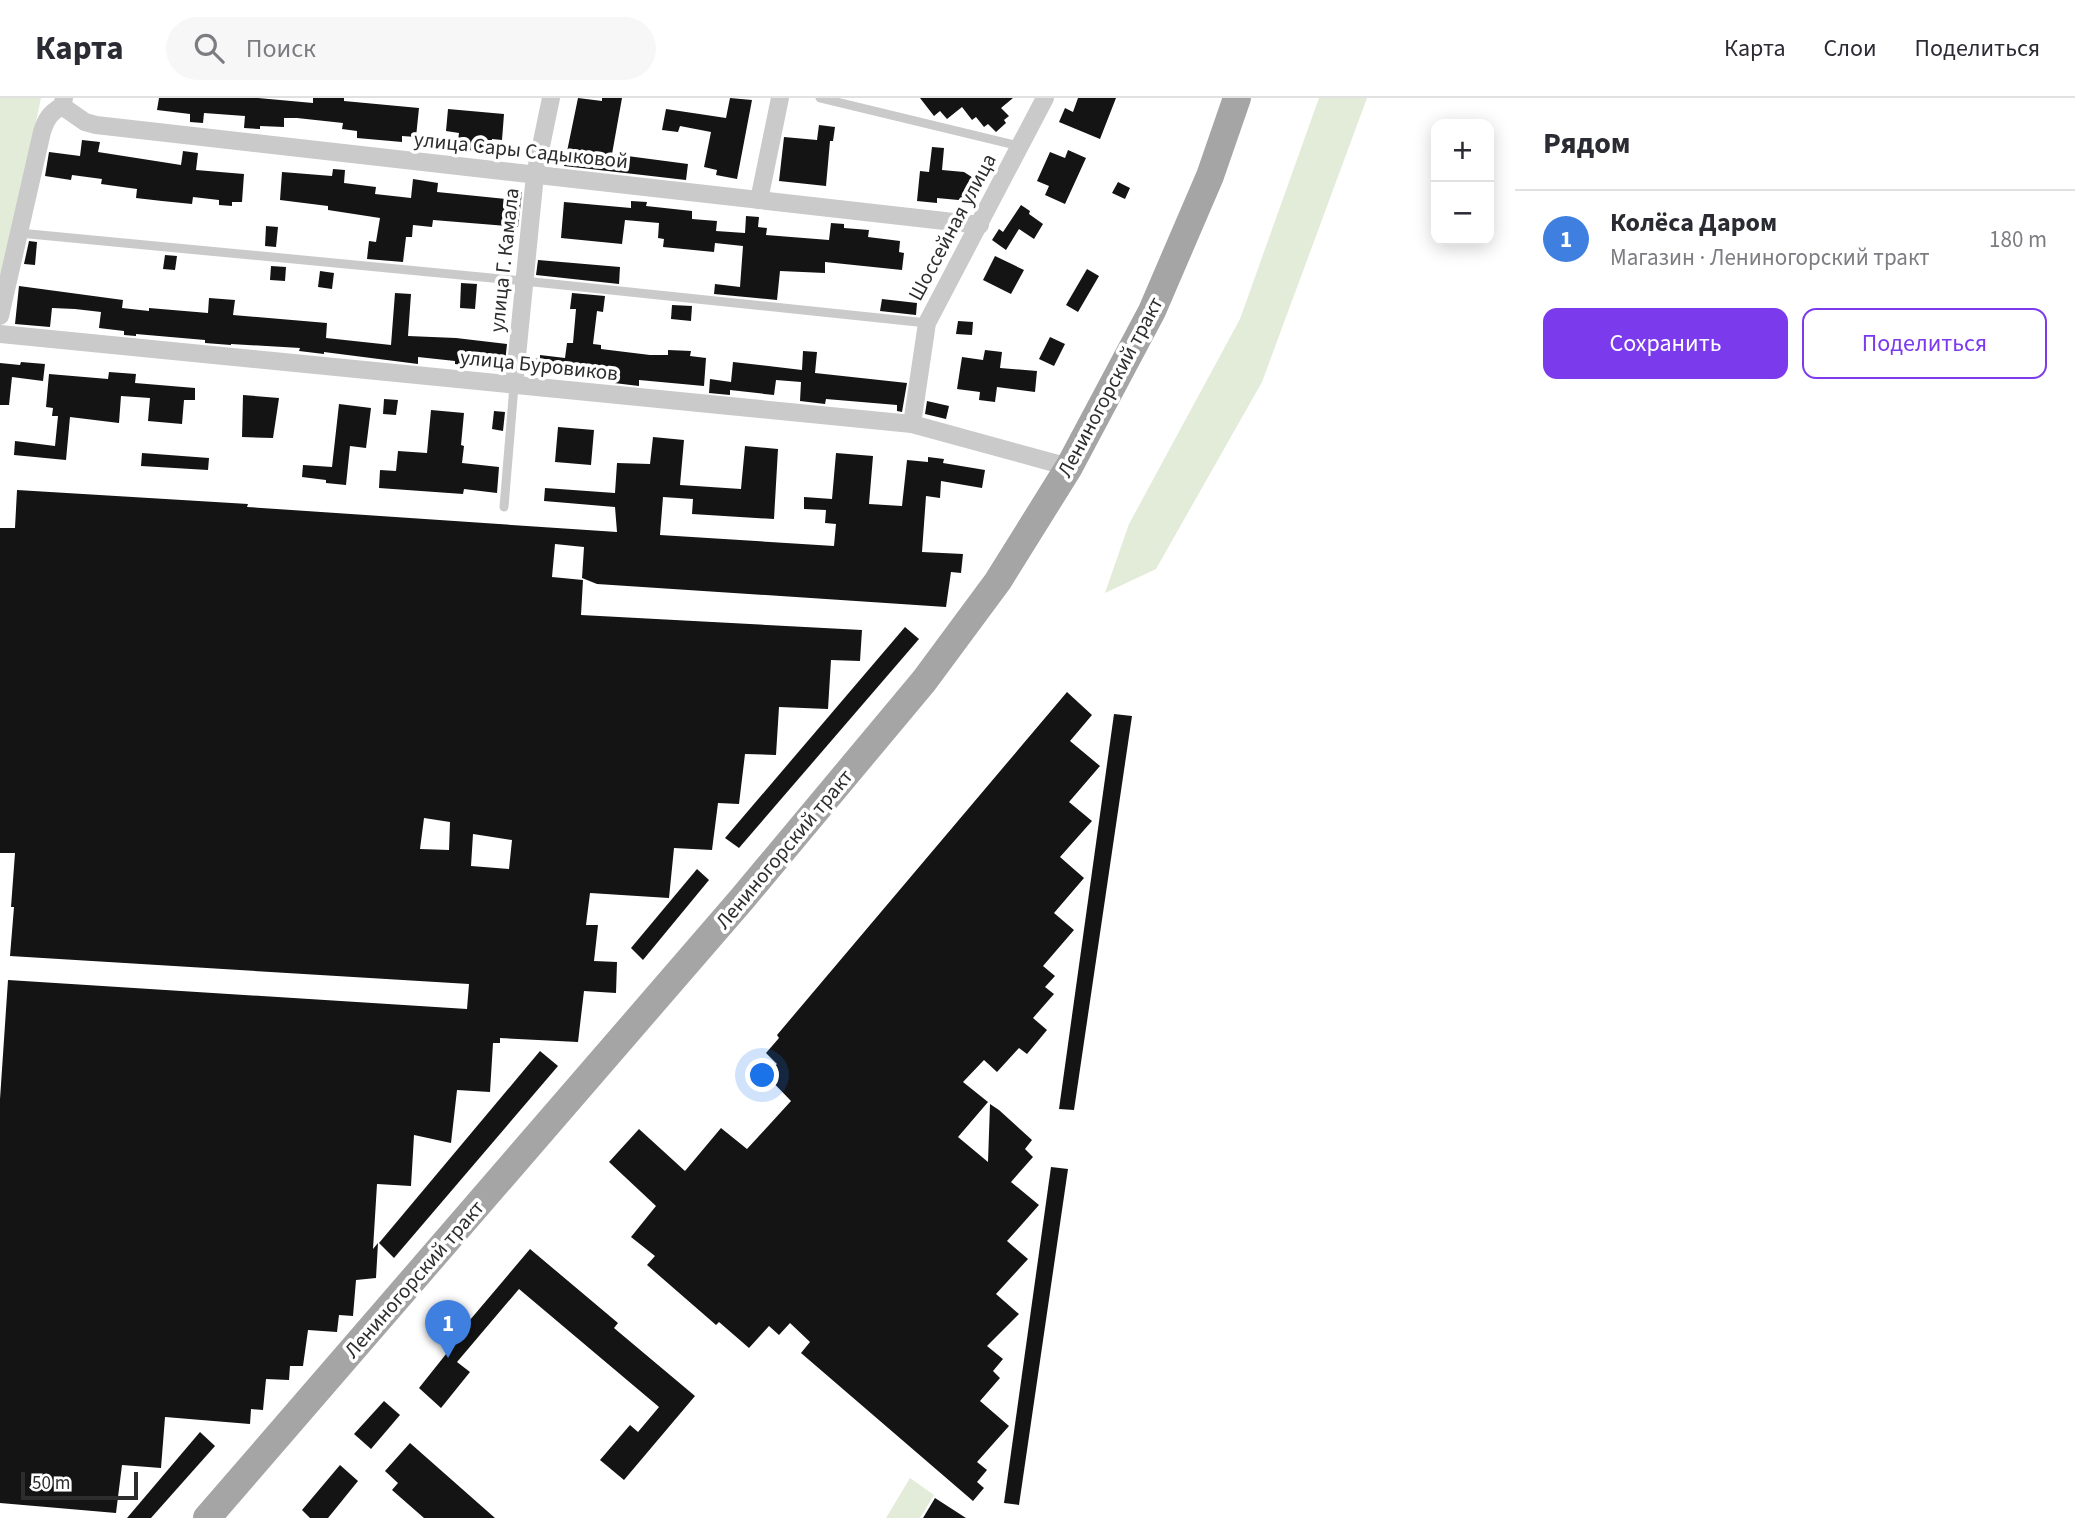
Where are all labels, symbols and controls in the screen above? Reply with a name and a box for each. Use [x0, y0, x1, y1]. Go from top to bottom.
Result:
search box [166, 17, 656, 80]
text: Карта [35, 25, 124, 72]
icon: search [190, 29, 228, 67]
text: Поиск [246, 30, 316, 67]
text: Карта [1724, 31, 1786, 66]
text: Слои [1824, 31, 1877, 66]
text: Поделиться [1915, 31, 2040, 66]
map controls [1431, 119, 1494, 245]
button: + [1431, 119, 1494, 182]
text: Рядом [1543, 122, 1631, 165]
street label: улица Сары Садыковой [412, 124, 630, 176]
street label: Шоссейная улица [901, 148, 1003, 306]
button: − [1431, 182, 1494, 245]
street label: улица Г. Камала [482, 186, 526, 334]
text: Колёса Даром [1610, 204, 1777, 241]
text: 1 [1560, 223, 1572, 256]
text: 180 m [1989, 223, 2047, 256]
text: Магазин · Лениногорский тракт [1610, 241, 1929, 274]
street label: Лениногорский тракт [1050, 291, 1170, 483]
button: Сохранить [1543, 308, 1788, 379]
button: Поделиться [1802, 308, 2047, 379]
street label: улица Буровиков [459, 342, 619, 388]
street label: Лениногорский тракт [708, 762, 860, 935]
your location [745, 1058, 779, 1092]
street label: Лениногорский тракт [337, 1193, 491, 1364]
pin: 1 [425, 1300, 471, 1358]
scale bar [21, 1469, 138, 1501]
text: 50 m [32, 1470, 70, 1497]

